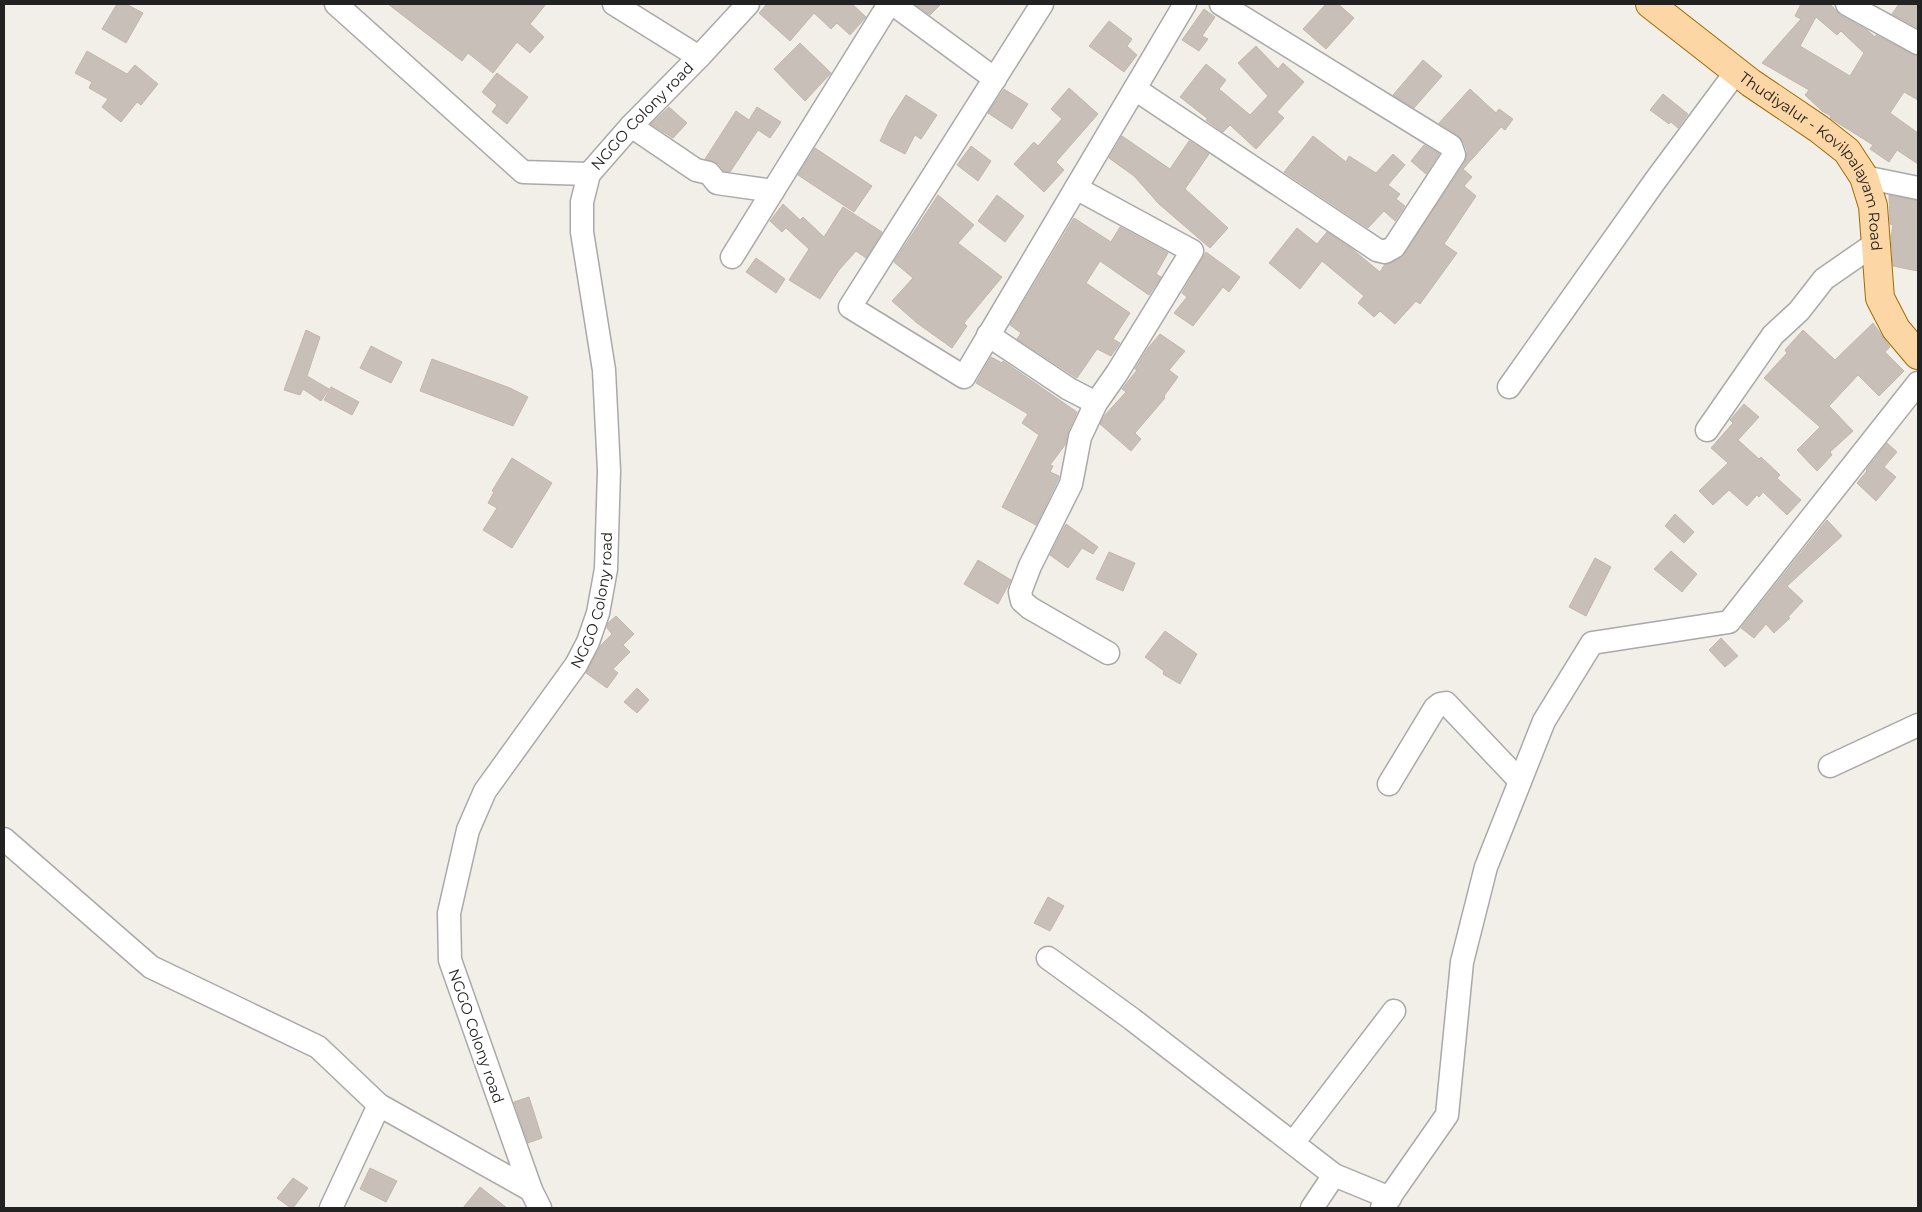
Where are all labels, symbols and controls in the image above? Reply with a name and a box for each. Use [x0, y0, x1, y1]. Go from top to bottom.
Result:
street label: NGGO Colony road [587, 58, 698, 174]
street label: Thudiyalur - Kovilpalayam Road [1736, 67, 1886, 252]
street label: NGGO Colony road [566, 532, 616, 672]
street label: NGGO Colony road [445, 966, 508, 1106]

